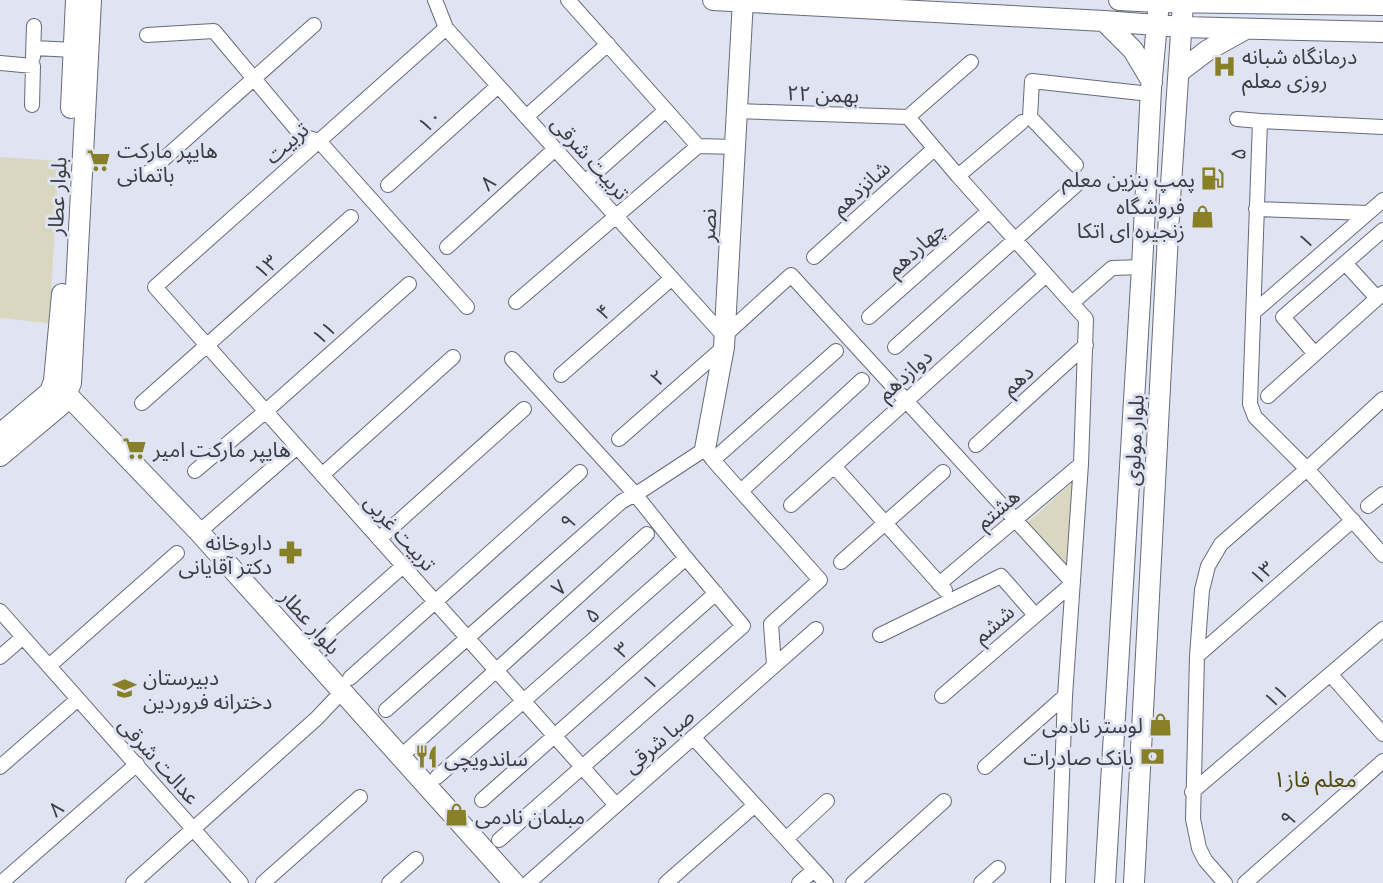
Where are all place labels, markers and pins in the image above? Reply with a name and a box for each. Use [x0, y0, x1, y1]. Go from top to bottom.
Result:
place label: درمانگاه شبانه روزی معلم [1242, 43, 1357, 96]
hospital icon: درمانگاه شبانه روزی معلم [1211, 54, 1237, 80]
place label: هایپر مارکت باتمانی [117, 137, 218, 187]
supermarket icon: هایپر مارکت باتمانی [86, 148, 112, 174]
fuel station icon: پمپ بنزین معلم [1200, 165, 1226, 191]
place label: پمپ بنزین معلم [1062, 166, 1195, 195]
place label: فروشگاه زنجیره ای اتکا [1077, 193, 1185, 243]
shop icon: فروشگاه زنجیره ای اتکا [1190, 204, 1216, 230]
supermarket icon: هایپر مارکت امیر [122, 435, 148, 461]
place label: هایپر مارکت امیر [152, 436, 291, 463]
place label: داروخانه دکتر آقایانی [179, 529, 272, 579]
pharmacy icon: داروخانه دکتر آقایانی [277, 540, 303, 566]
place label: دبیرستان دخترانه فروردین [143, 664, 272, 714]
school or university icon: دبیرستان دخترانه فروردین [112, 675, 138, 701]
shop icon: لوستر نادمی [1148, 711, 1174, 737]
place label: لوستر نادمی [1042, 712, 1143, 738]
bank icon: بانک صادرات [1139, 743, 1165, 769]
restaurant icon: ساندویچی [413, 744, 439, 770]
place label: بانک صادرات [1023, 744, 1134, 770]
place label: ساندویچی [444, 745, 528, 772]
shop icon: مبلمان نادمی [444, 802, 470, 828]
place label: مبلمان نادمی [475, 803, 585, 829]

